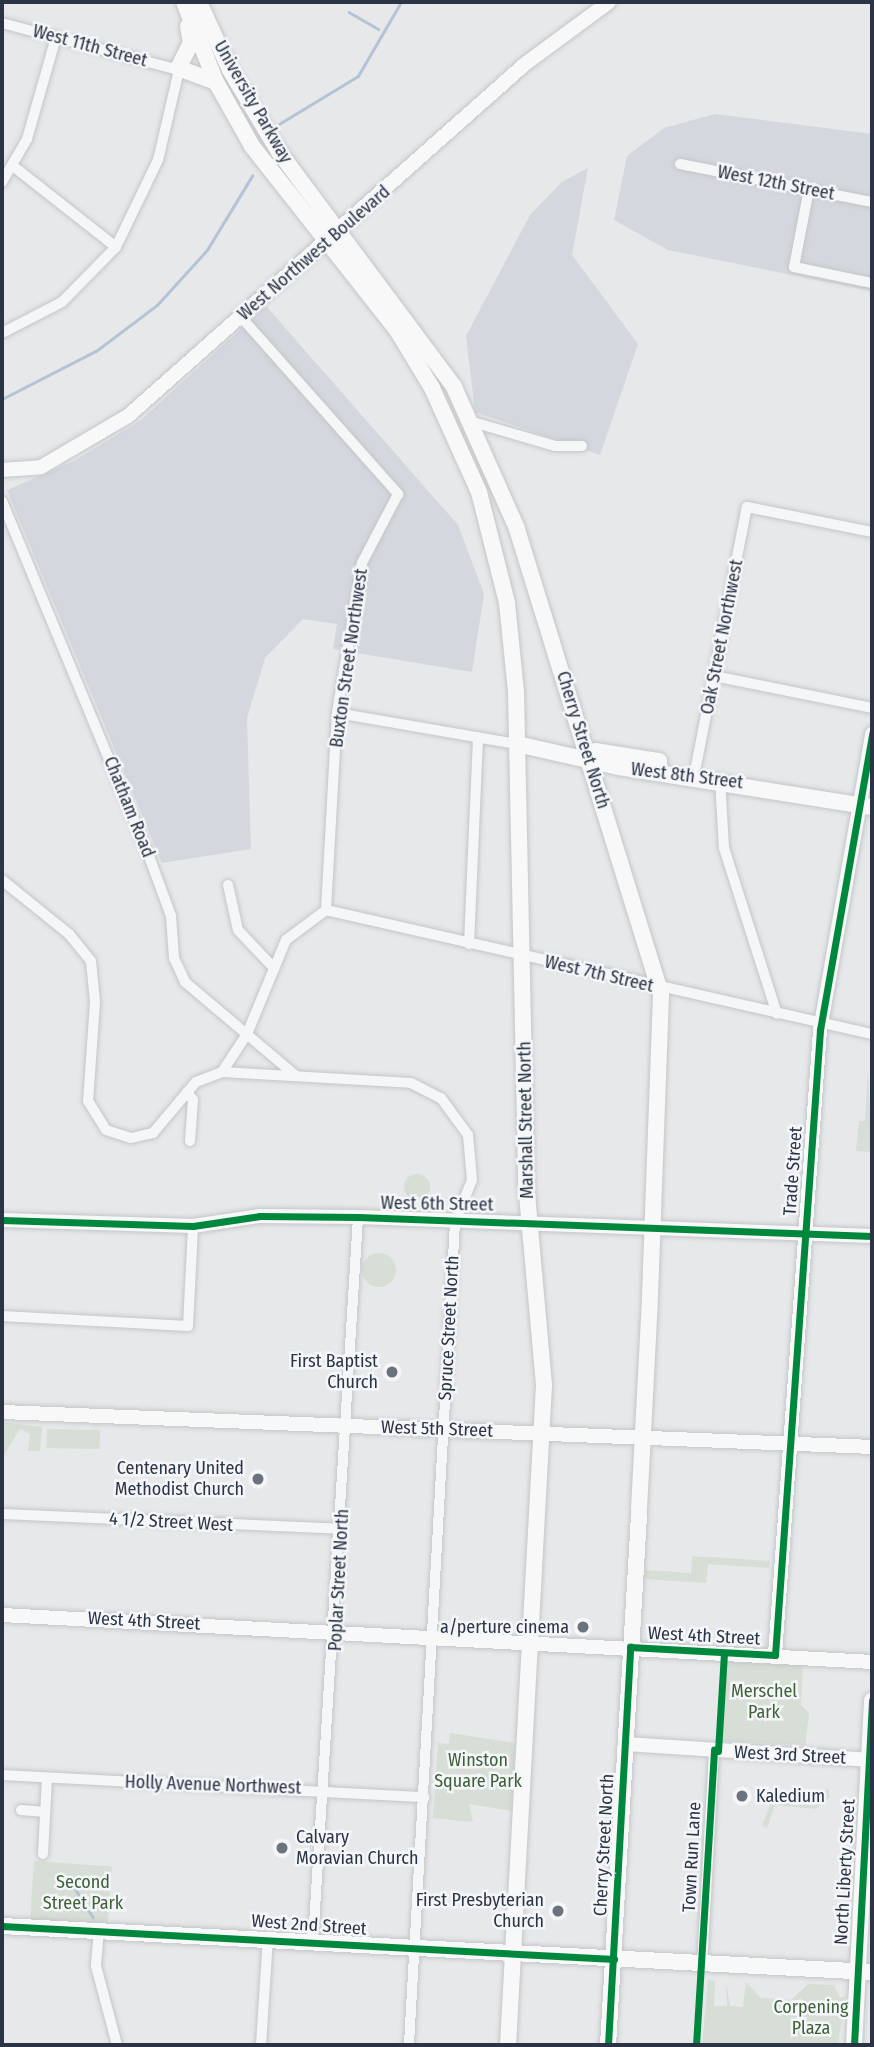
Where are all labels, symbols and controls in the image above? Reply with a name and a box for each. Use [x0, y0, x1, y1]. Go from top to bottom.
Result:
street label: West 11th Street [30, 20, 150, 72]
street label: University Parkway [209, 37, 297, 167]
street label: West 12th Street [716, 161, 836, 205]
street label: West Northwest Boulevard [233, 181, 395, 325]
street label: Oak Street Northwest [696, 558, 748, 716]
street label: Buxton Street Northwest [326, 567, 372, 749]
street label: Cherry Street North [552, 669, 614, 811]
street label: Chatham Road [99, 753, 159, 861]
street label: West 8th Street [630, 758, 744, 794]
street label: West 7th Street [542, 951, 656, 997]
street label: Marshall Street North [514, 1041, 538, 1199]
street label: Trade Street [779, 1126, 807, 1216]
street label: West 6th Street [380, 1192, 494, 1216]
street label: Spruce Street North [434, 1255, 464, 1401]
place label: First Baptist Church [290, 1351, 378, 1394]
marker: First Baptist Church [384, 1364, 400, 1380]
street label: West 5th Street [381, 1416, 493, 1442]
place label: Centenary United Methodist Church [115, 1458, 244, 1500]
marker: Centenary United Methodist Church [250, 1471, 266, 1487]
street label: 4 1/2 Street West [108, 1508, 234, 1536]
street label: Poplar Street North [324, 1508, 354, 1652]
street label: West 4th Street [87, 1607, 201, 1635]
place label: a/perture cinema [440, 1616, 569, 1638]
marker: a/perture cinema [575, 1619, 591, 1635]
street label: West 4th Street [647, 1622, 761, 1650]
park label: Merschel Park [731, 1681, 797, 1724]
street label: West 3rd Street [733, 1741, 847, 1769]
park label: Winston Square Park [434, 1750, 522, 1792]
street label: Holly Avenue Northwest [124, 1771, 302, 1799]
street label: Cherry Street North [589, 1773, 619, 1917]
place label: Kaledium [756, 1785, 825, 1807]
marker: Kaledium [734, 1788, 750, 1804]
street label: North Liberty Street [830, 1799, 860, 1945]
street label: Town Run Lane [678, 1801, 706, 1913]
place label: Calvary Moravian Church [296, 1827, 418, 1870]
marker: Calvary Moravian Church [274, 1840, 290, 1856]
park label: Second Street Park [43, 1872, 123, 1914]
place label: First Presbyterian Church [416, 1890, 544, 1932]
marker: First Presbyterian Church [550, 1903, 566, 1919]
street label: West 2nd Street [251, 1910, 367, 1940]
park label: Corpening Plaza [774, 1997, 848, 2039]

